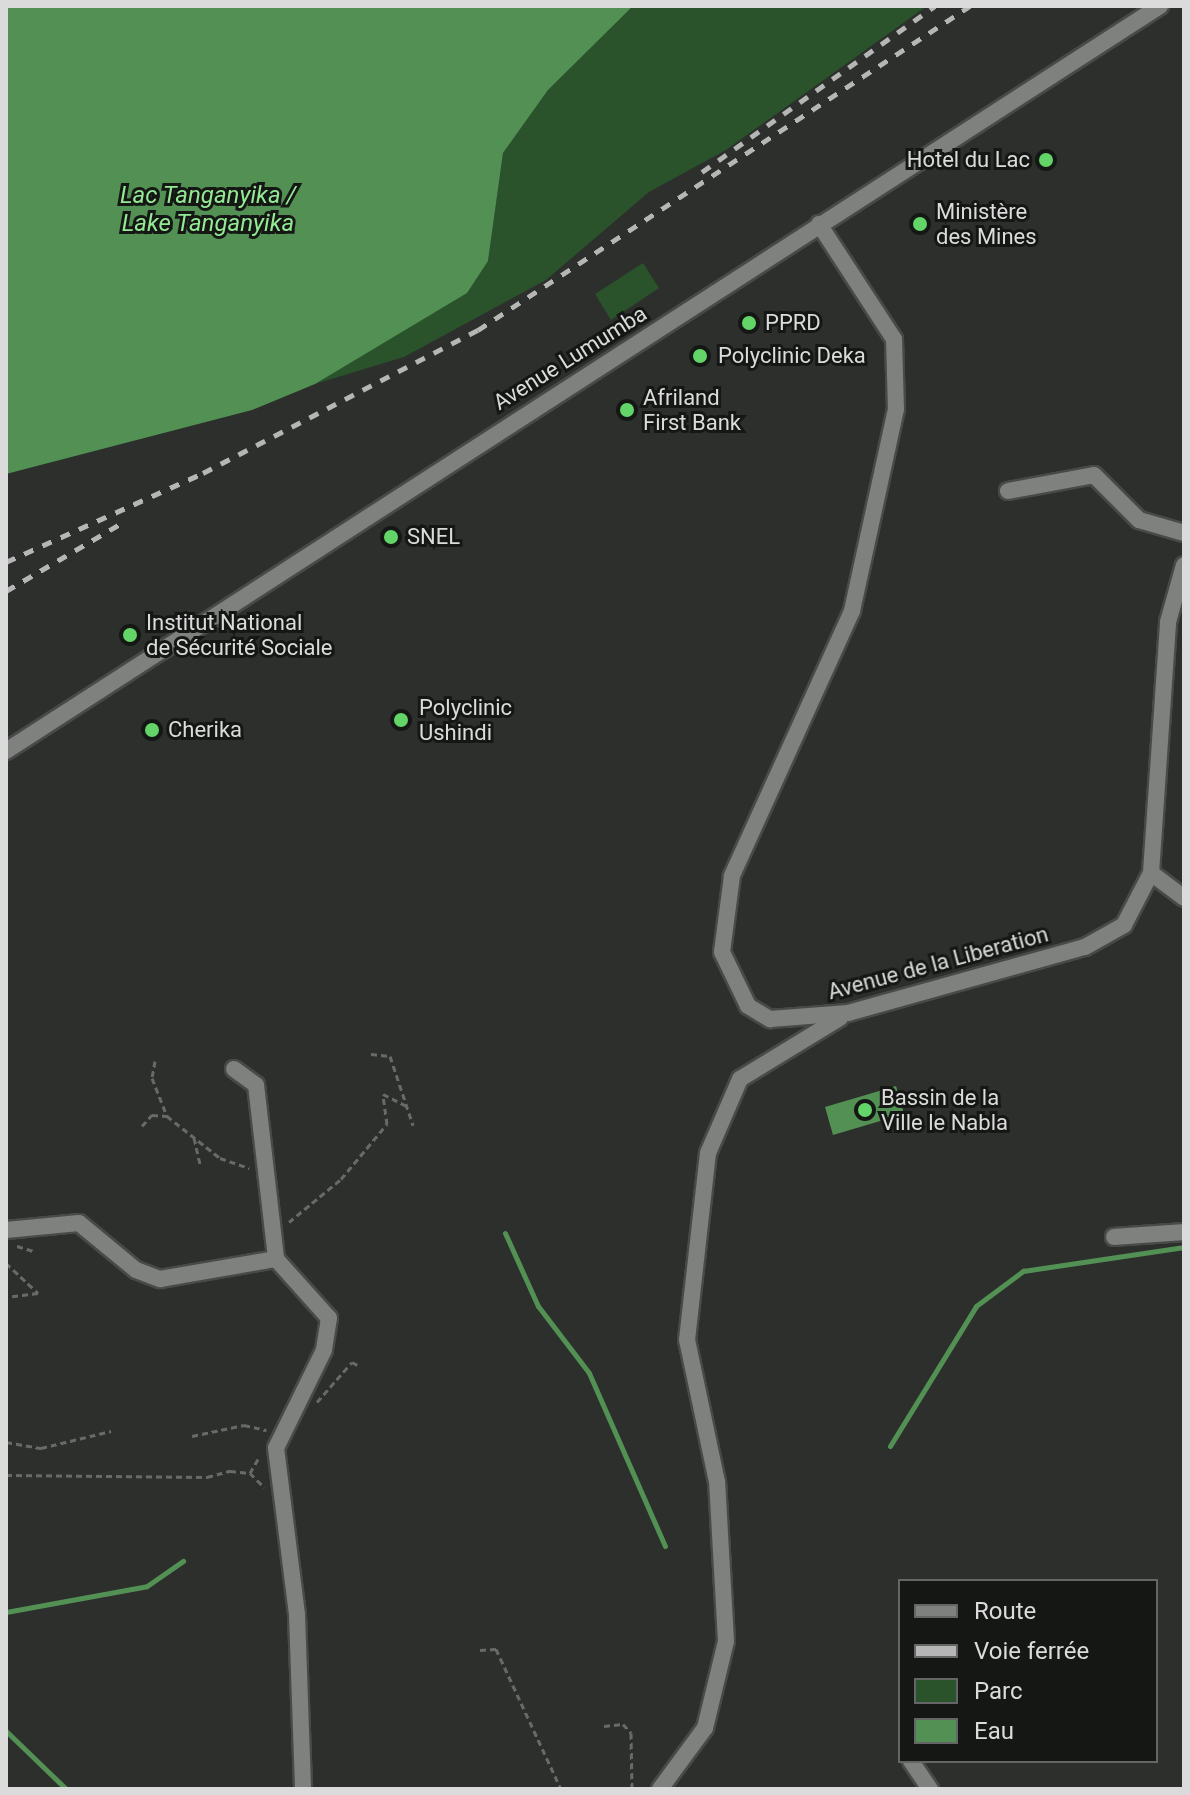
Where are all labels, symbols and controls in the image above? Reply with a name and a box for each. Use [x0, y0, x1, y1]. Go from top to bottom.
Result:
place label: Hotel du Lac [907, 147, 1030, 173]
marker: Hotel du Lac [1037, 151, 1055, 169]
water label: Lac Tanganyika / Lake Tanganyika [120, 182, 296, 238]
place label: Ministère des Mines [936, 198, 1037, 250]
marker: Ministère des Mines [911, 215, 929, 233]
street label: Avenue Lumumba [488, 300, 652, 416]
place label: PPRD [765, 310, 821, 336]
marker: PPRD [740, 314, 758, 332]
place label: Polyclinic Deka [718, 343, 866, 369]
marker: Polyclinic Deka [689, 345, 711, 367]
place label: Afriland First Bank [643, 384, 741, 436]
marker: Afriland First Bank [618, 401, 636, 419]
place label: SNEL [407, 524, 460, 550]
marker: SNEL [382, 528, 400, 546]
place label: Institut National de Sécurité Sociale [146, 609, 332, 660]
marker: Institut National de Sécurité Sociale [121, 626, 139, 644]
place label: Polyclinic Ushindi [419, 694, 512, 746]
marker: Polyclinic Ushindi [390, 709, 412, 731]
place label: Cherika [168, 717, 242, 743]
marker: Cherika [143, 721, 161, 739]
street label: Avenue de la Liberation [825, 921, 1051, 1005]
place label: Bassin de la Ville le Nabla [881, 1084, 1008, 1136]
marker: Bassin de la Ville le Nabla [856, 1101, 874, 1119]
legend [898, 1579, 1158, 1763]
text: Route [974, 1597, 1036, 1625]
text: Voie ferrée [974, 1637, 1089, 1665]
text: Parc [974, 1677, 1023, 1705]
text: Eau [974, 1717, 1014, 1745]

